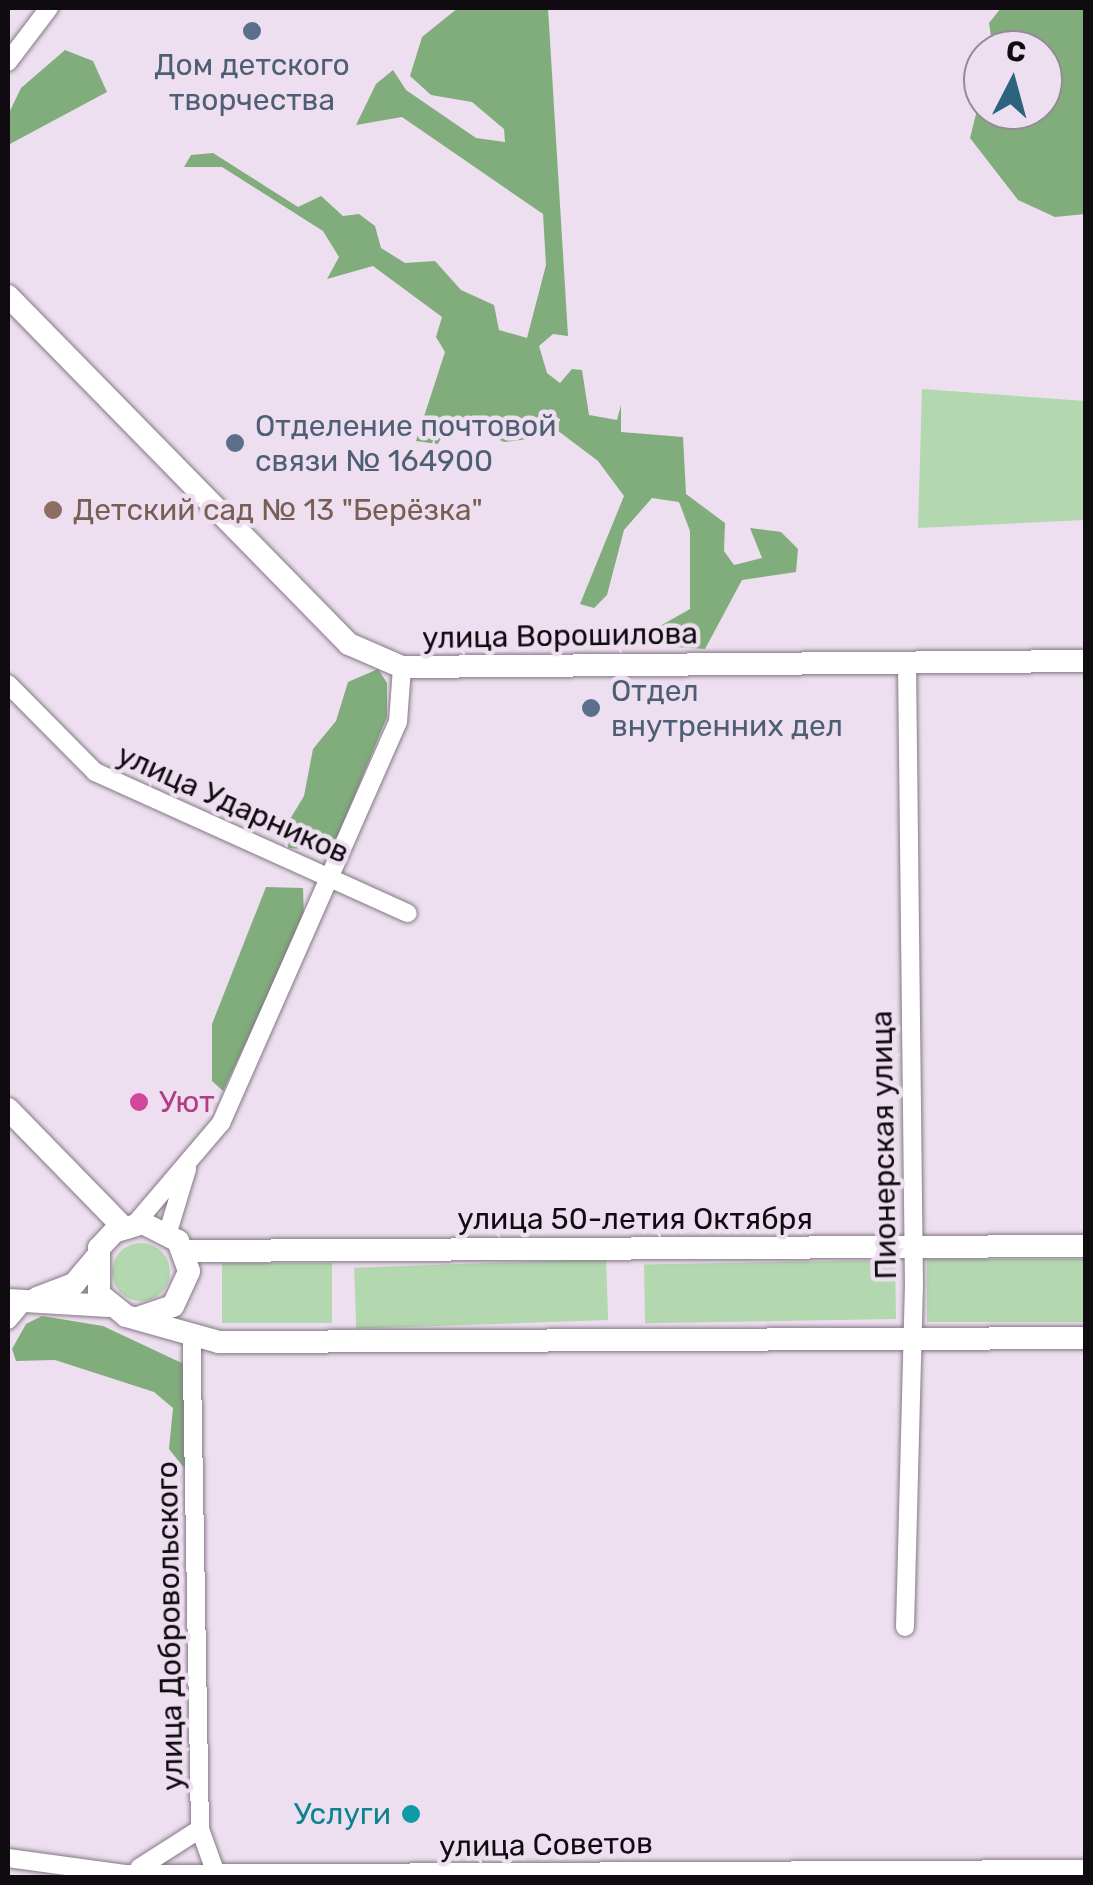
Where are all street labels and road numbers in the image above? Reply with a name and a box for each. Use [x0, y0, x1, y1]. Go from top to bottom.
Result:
street label: улица Ворошилова [422, 616, 698, 656]
street label: улица Ударников [112, 737, 354, 871]
street label: Пионерская улица [864, 1010, 904, 1280]
street label: улица 50-летия Октября [457, 1201, 813, 1237]
street label: улица Добровольского [149, 1461, 191, 1791]
street label: улица Советов [439, 1825, 653, 1865]

